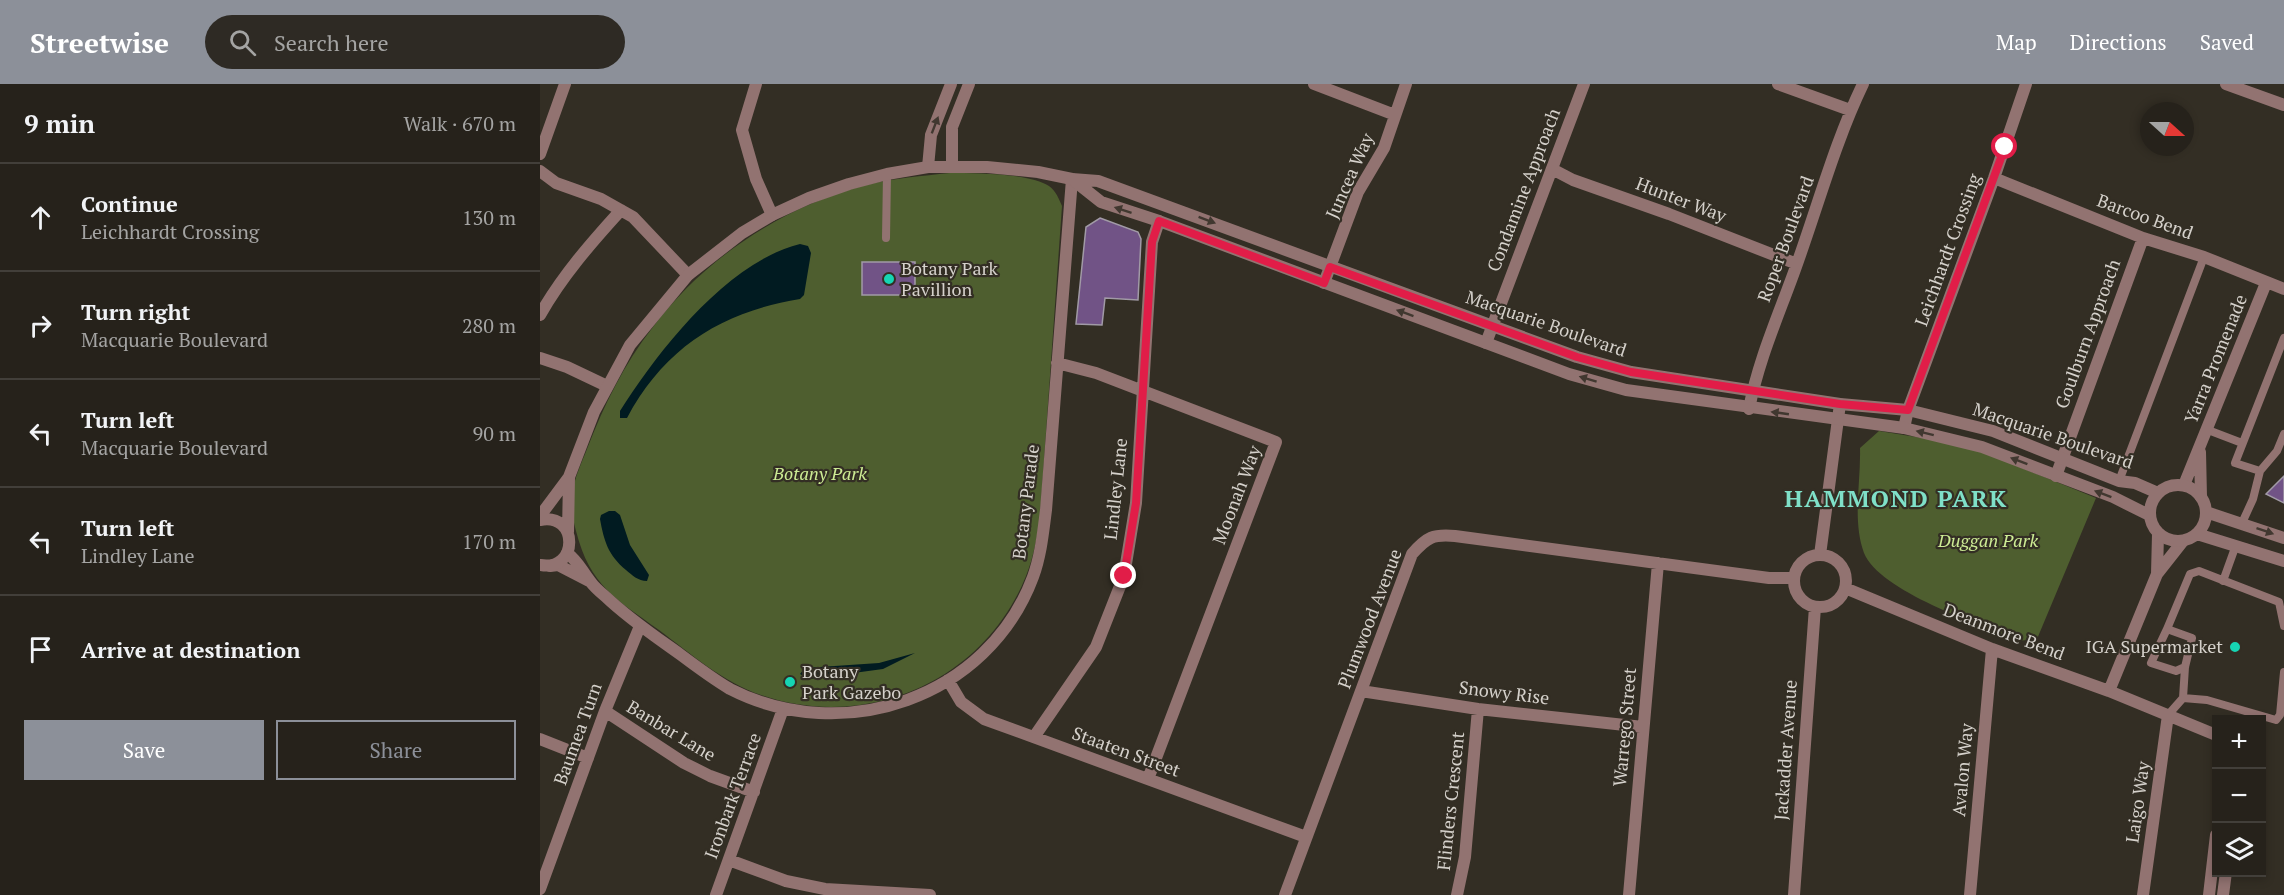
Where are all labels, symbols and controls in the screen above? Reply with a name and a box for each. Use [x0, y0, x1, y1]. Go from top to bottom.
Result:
search box [205, 15, 625, 69]
text: Streetwise [30, 24, 169, 61]
icon: search [226, 26, 259, 59]
text: Search here [274, 28, 389, 57]
text: Map [1996, 28, 2037, 56]
text: Directions [2070, 28, 2167, 56]
text: Saved [2200, 28, 2254, 56]
north arrow [2140, 102, 2194, 156]
street label: Condamine Approach [1481, 104, 1565, 275]
text: 9 min [24, 106, 95, 140]
text: Walk · 670 m [404, 110, 516, 137]
one-way arrow [930, 115, 940, 133]
street label: Juncea Way [1319, 128, 1379, 222]
route start [1991, 133, 2017, 159]
street label: Leichhardt Crossing [1908, 170, 1986, 329]
street label: Hunter Way [1633, 171, 1731, 228]
street label: Roper Boulevard [1751, 172, 1819, 305]
street label: Barcoo Bend [2094, 188, 2197, 244]
text: Continue [81, 189, 178, 218]
icon: ahead [24, 201, 57, 234]
text: 130 m [462, 204, 516, 231]
one-way arrow [1114, 204, 1132, 214]
one-way arrow [1199, 216, 1217, 226]
text: Leichhardt Crossing [81, 218, 259, 245]
street label: Goulburn Approach [2049, 255, 2125, 412]
place label: Botany Park Pavillion [901, 256, 998, 301]
marker: Botany Park Pavillion [882, 272, 896, 286]
street label: Macquarie Boulevard [1463, 284, 1630, 362]
street label: Yarra Promenade [2178, 290, 2252, 427]
text: Turn right [81, 297, 190, 326]
one-way arrow [1396, 307, 1414, 317]
icon: right [24, 309, 57, 342]
text: 280 m [462, 312, 516, 339]
text: Macquarie Boulevard [81, 326, 268, 353]
one-way arrow [1579, 374, 1597, 383]
street label: Macquarie Boulevard [1970, 396, 2137, 474]
text: Turn left [81, 405, 174, 434]
one-way arrow [1770, 408, 1789, 417]
icon: left [24, 417, 57, 450]
text: 90 m [473, 420, 516, 447]
one-way arrow [1916, 428, 1934, 438]
text: Macquarie Boulevard [81, 434, 268, 461]
street label: Lindley Lane [1098, 437, 1132, 541]
street label: Moonah Way [1206, 441, 1266, 548]
street label: Botany Parade [1006, 443, 1044, 561]
one-way arrow [2010, 456, 2028, 465]
park label: Botany Park [772, 461, 867, 485]
district label: HAMMOND PARK [1784, 482, 2008, 514]
one-way arrow [2094, 488, 2112, 498]
text: Turn left [81, 513, 174, 542]
icon: left [24, 525, 57, 558]
one-way arrow [2256, 527, 2274, 537]
text: 170 m [462, 528, 516, 555]
park label: Duggan Park [1937, 528, 2038, 552]
text: Lindley Lane [81, 542, 195, 569]
street label: Plumwood Avenue [1331, 545, 1407, 692]
route end [1110, 562, 1136, 588]
street label: Deanmore Bend [1940, 597, 2069, 665]
icon: arrive [24, 633, 57, 666]
place label: IGA Supermarket [2085, 634, 2223, 658]
text: Arrive at destination [81, 635, 300, 664]
marker: IGA Supermarket [2228, 640, 2242, 654]
place label: Botany Park Gazebo [802, 659, 901, 704]
street label: Warrego Street [1607, 666, 1641, 787]
marker: Botany Park Gazebo [783, 675, 797, 689]
street label: Snowy Rise [1458, 675, 1551, 709]
street label: Baumea Turn [547, 679, 607, 788]
street label: Jackadder Avenue [1768, 679, 1802, 821]
street label: Banbar Lane [623, 694, 720, 766]
map controls [2212, 715, 2266, 877]
button: + [2212, 715, 2266, 769]
button: Save [24, 720, 264, 780]
button: Share [276, 720, 516, 780]
street label: Staaten Street [1069, 720, 1184, 782]
street label: Avalon Way [1946, 721, 1978, 818]
street label: Ironbark Terrace [698, 729, 766, 862]
street label: Flinders Crescent [1431, 730, 1469, 871]
street label: Laigo Way [2119, 759, 2155, 844]
button: − [2212, 769, 2266, 823]
button: layers [2212, 823, 2266, 877]

